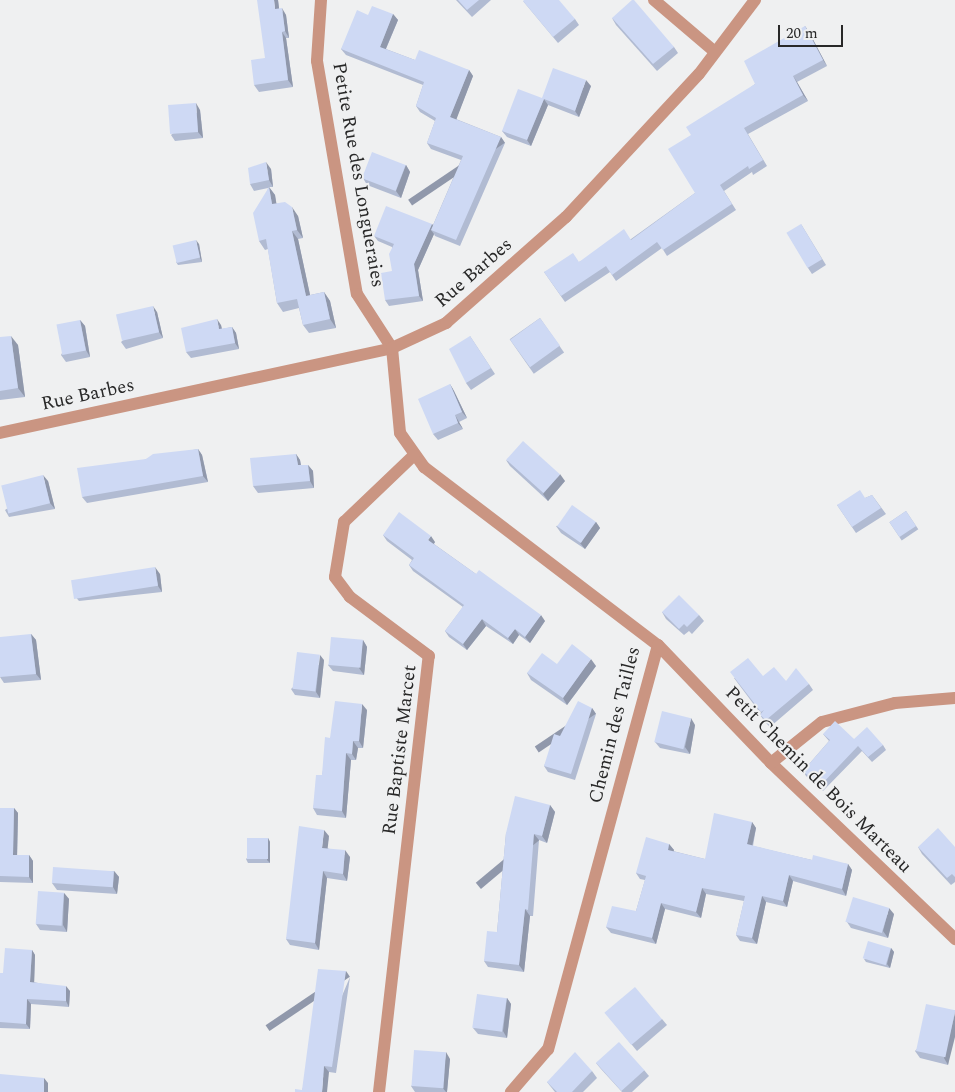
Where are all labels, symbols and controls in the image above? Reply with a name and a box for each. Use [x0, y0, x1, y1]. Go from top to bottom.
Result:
scale bar [780, 15, 845, 47]
text: 20 m [786, 22, 818, 45]
street label: Petite Rue des Longueraies [327, 61, 389, 289]
street label: Rue Barbes [431, 233, 517, 313]
street label: Rue Barbes [39, 374, 137, 416]
street label: Chemin des Tailles [585, 644, 645, 806]
street label: Rue Baptiste Marcet [378, 664, 422, 836]
street label: Petit Chemin de Bois Marteau [720, 682, 916, 878]

